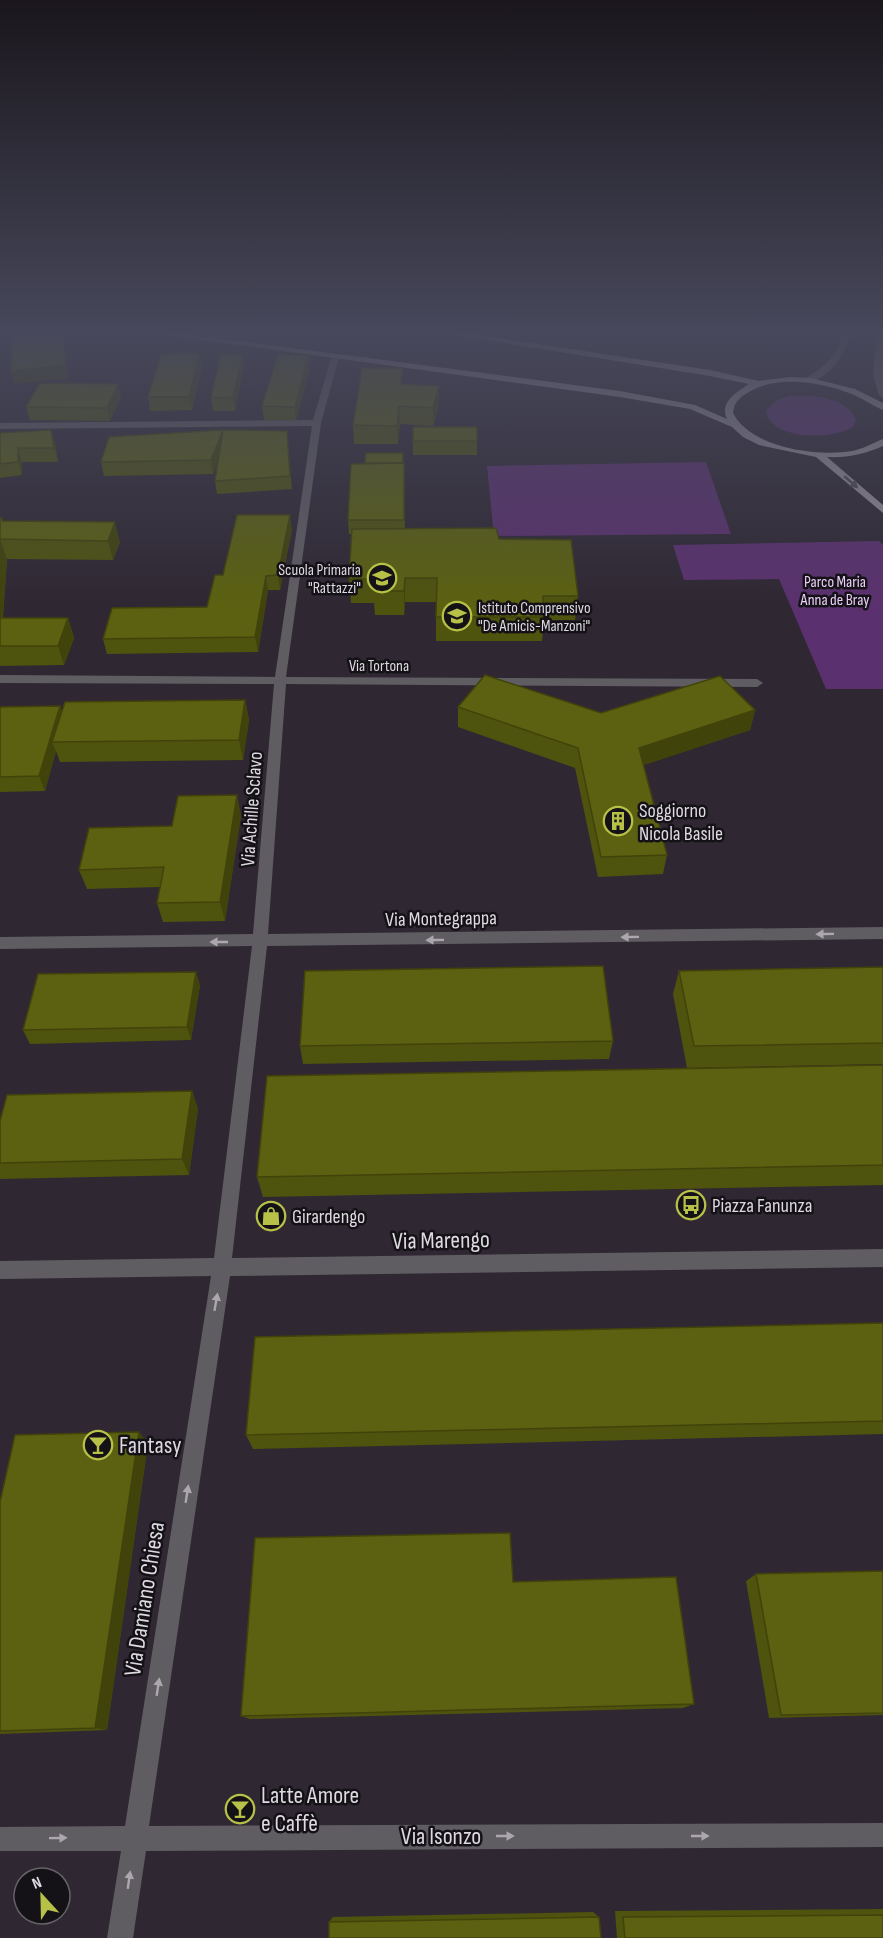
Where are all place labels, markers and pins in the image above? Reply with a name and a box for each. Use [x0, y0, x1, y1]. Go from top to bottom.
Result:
place label: Scuola Primaria "Rattazzi" [278, 561, 361, 598]
school or university icon: Scuola Primaria "Rattazzi" [366, 562, 398, 594]
place label: Istituto Comprensivo "De Amicis-Manzoni" [478, 599, 591, 636]
school or university icon: Istituto Comprensivo "De Amicis-Manzoni" [441, 600, 473, 632]
place label: Soggiorno Nicola Basile [639, 799, 723, 846]
building icon: Soggiorno Nicola Basile [602, 805, 634, 837]
bus stop icon: Piazza Fanunza [675, 1189, 707, 1221]
place label: Piazza Fanunza [712, 1194, 812, 1218]
shop icon: Girardengo [255, 1200, 287, 1232]
place label: Girardengo [292, 1205, 365, 1229]
bar icon: Fantasy [82, 1429, 114, 1461]
place label: Fantasy [119, 1431, 182, 1460]
place label: Latte Amore e Caffè [261, 1781, 359, 1838]
bar icon: Latte Amore e Caffè [224, 1793, 256, 1825]

